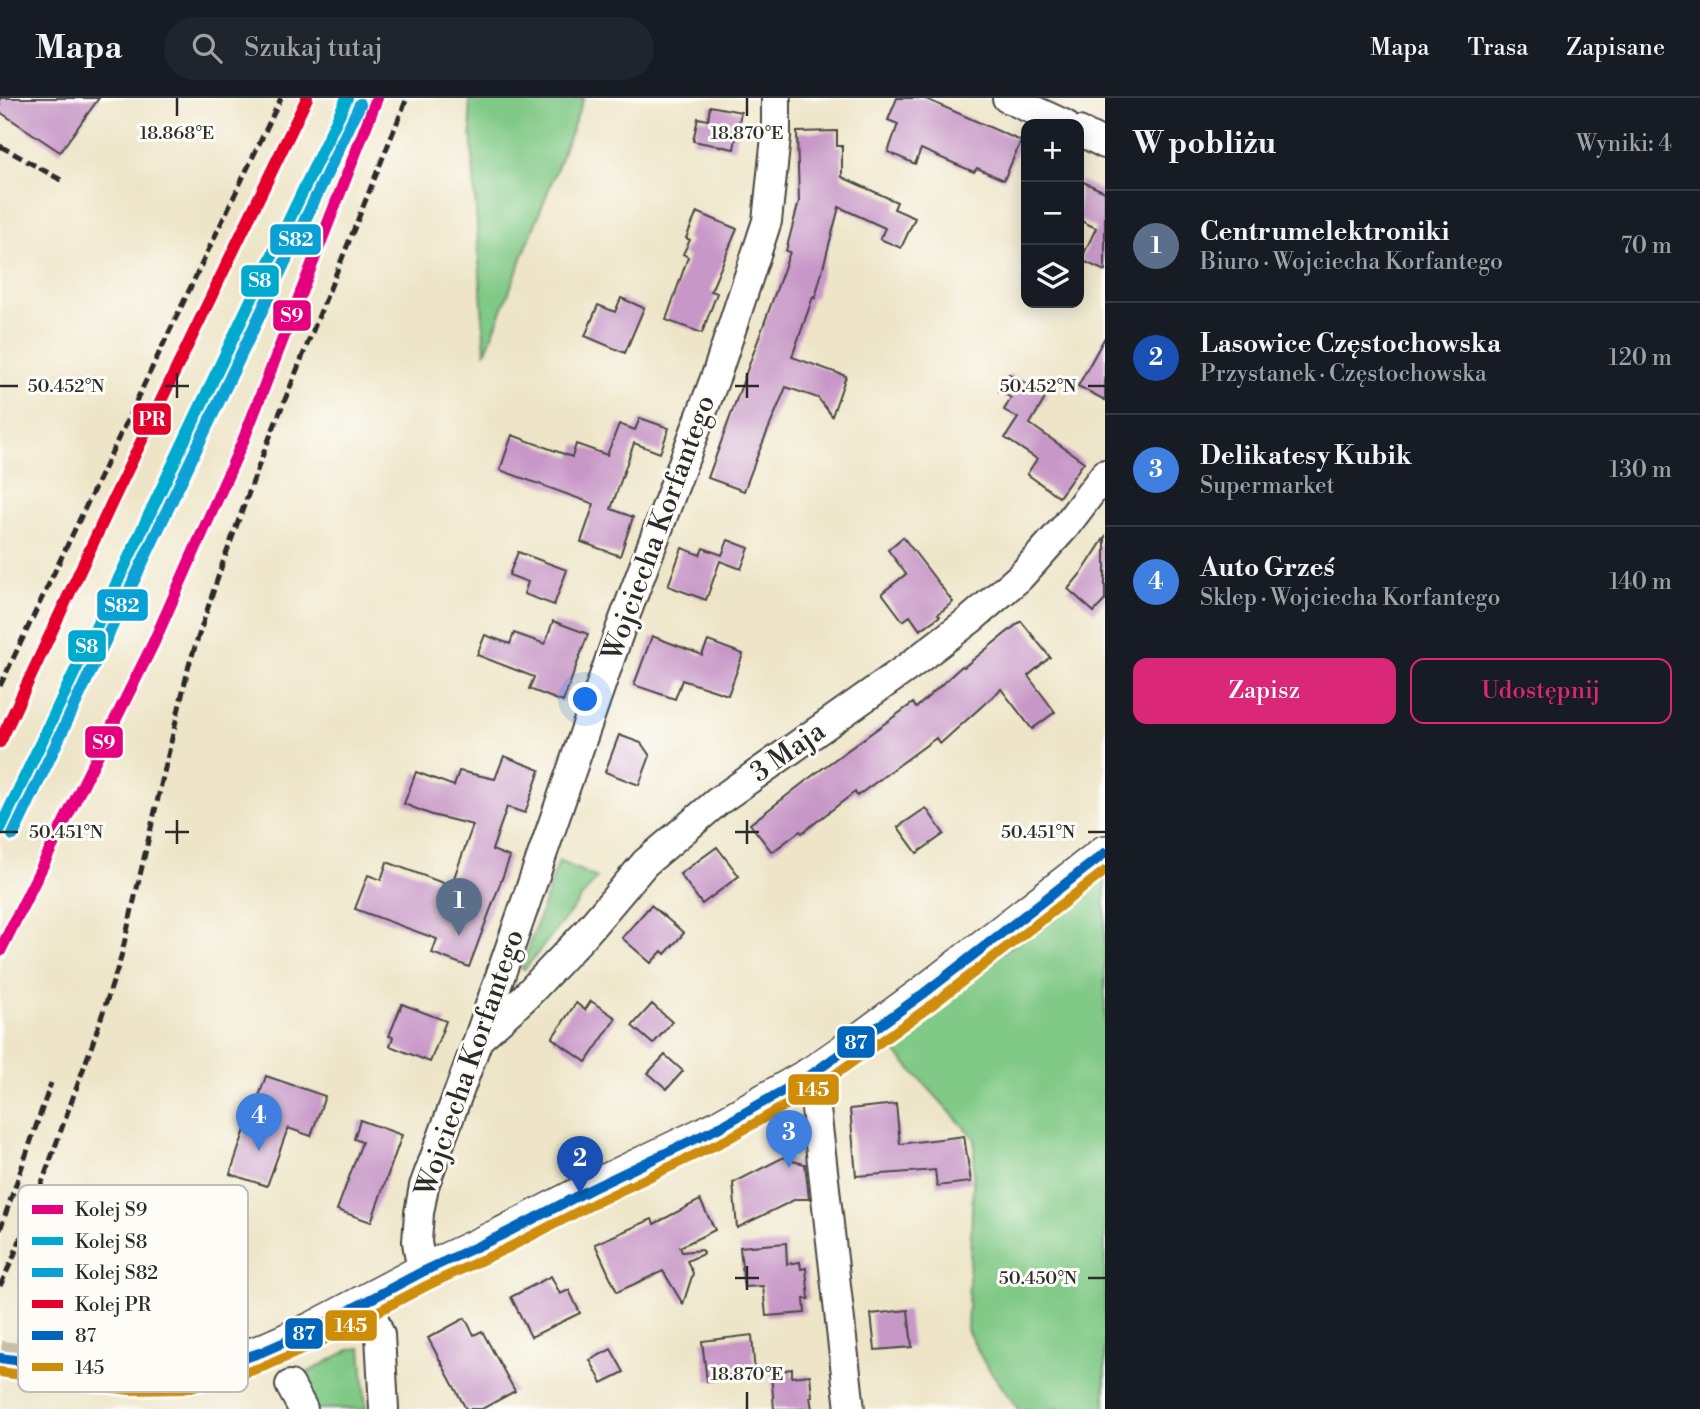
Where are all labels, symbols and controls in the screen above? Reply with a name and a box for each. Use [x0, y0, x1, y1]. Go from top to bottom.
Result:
search box [164, 17, 654, 80]
text: Mapa [35, 28, 122, 69]
icon: search [188, 29, 226, 67]
text: Szukaj tutaj [244, 32, 383, 64]
text: Mapa [1370, 33, 1429, 63]
text: Trasa [1467, 33, 1528, 63]
text: Zapisane [1566, 33, 1665, 63]
map controls [1021, 119, 1084, 308]
button: + [1021, 119, 1084, 182]
text: 18.868°E [140, 122, 214, 145]
text: 18.870°E [711, 122, 783, 145]
text: W pobliżu [1133, 125, 1276, 163]
text: Wyniki: 4 [1576, 130, 1672, 158]
button: − [1021, 182, 1084, 245]
text: Centrumelektroniki [1200, 216, 1450, 248]
line badge: S82 [269, 223, 322, 256]
text: S82 [279, 228, 313, 252]
text: 1 [1150, 232, 1162, 260]
text: 70 m [1621, 232, 1672, 260]
button: layers [1021, 245, 1084, 308]
text: Biuro · Wojciecha Korfantego [1200, 248, 1503, 276]
line badge: S8 [240, 264, 280, 298]
text: S8 [249, 269, 271, 293]
line badge: S9 [272, 299, 312, 332]
text: S9 [281, 304, 303, 328]
text: Lasowice Częstochowska [1200, 328, 1501, 360]
text: 2 [1149, 344, 1163, 372]
text: 120 m [1608, 344, 1672, 372]
text: Przystanek · Częstochowska [1200, 360, 1487, 388]
text: 50.452°N [28, 375, 105, 398]
text: 50.452°N [1000, 375, 1077, 398]
street label: Wojciecha Korfantego [594, 390, 723, 667]
line badge: PR [132, 402, 172, 436]
text: PR [138, 408, 167, 432]
text: Delikatesy Kubik [1200, 440, 1412, 472]
text: 3 [1149, 456, 1163, 484]
text: 130 m [1609, 456, 1672, 484]
text: Supermarket [1200, 472, 1335, 500]
text: Auto Grześ [1200, 552, 1335, 584]
text: 4 [1148, 568, 1164, 596]
text: 140 m [1609, 568, 1672, 596]
text: Sklep · Wojciecha Korfantego [1200, 584, 1500, 612]
line badge: S82 [96, 588, 149, 622]
text: S82 [105, 594, 139, 618]
line badge: S8 [67, 629, 107, 663]
text: S8 [76, 635, 98, 659]
button: Zapisz [1133, 658, 1396, 724]
button: Udostępnij [1410, 658, 1672, 724]
your location [568, 682, 602, 716]
street label: 3 Maja [744, 713, 833, 790]
line badge: S9 [84, 725, 124, 759]
text: S9 [93, 731, 115, 755]
text: 50.451°N [29, 821, 104, 844]
text: 50.451°N [1001, 821, 1076, 844]
pin: 1 [436, 878, 482, 936]
street label: Wojciecha Korfantego [408, 925, 532, 1202]
line badge: 87 [836, 1025, 876, 1059]
text: 87 [845, 1031, 867, 1055]
line badge: 145 [787, 1073, 840, 1106]
text: 145 [797, 1078, 830, 1102]
pin: 4 [236, 1093, 282, 1151]
pin: 3 [766, 1110, 812, 1168]
pin: 2 [557, 1136, 603, 1194]
legend [18, 1185, 248, 1392]
text: Kolej S9 [75, 1198, 147, 1222]
text: Kolej S8 [75, 1230, 147, 1254]
text: Kolej S82 [75, 1261, 158, 1285]
text: 50.450°N [999, 1267, 1078, 1290]
text: Kolej PR [75, 1293, 152, 1317]
line badge: 145 [324, 1309, 378, 1342]
text: 145 [335, 1314, 368, 1338]
line badge: 87 [284, 1317, 324, 1350]
text: 87 [293, 1322, 315, 1346]
text: 87 [75, 1324, 96, 1348]
text: 145 [75, 1356, 104, 1380]
text: 18.870°E [711, 1363, 783, 1386]

